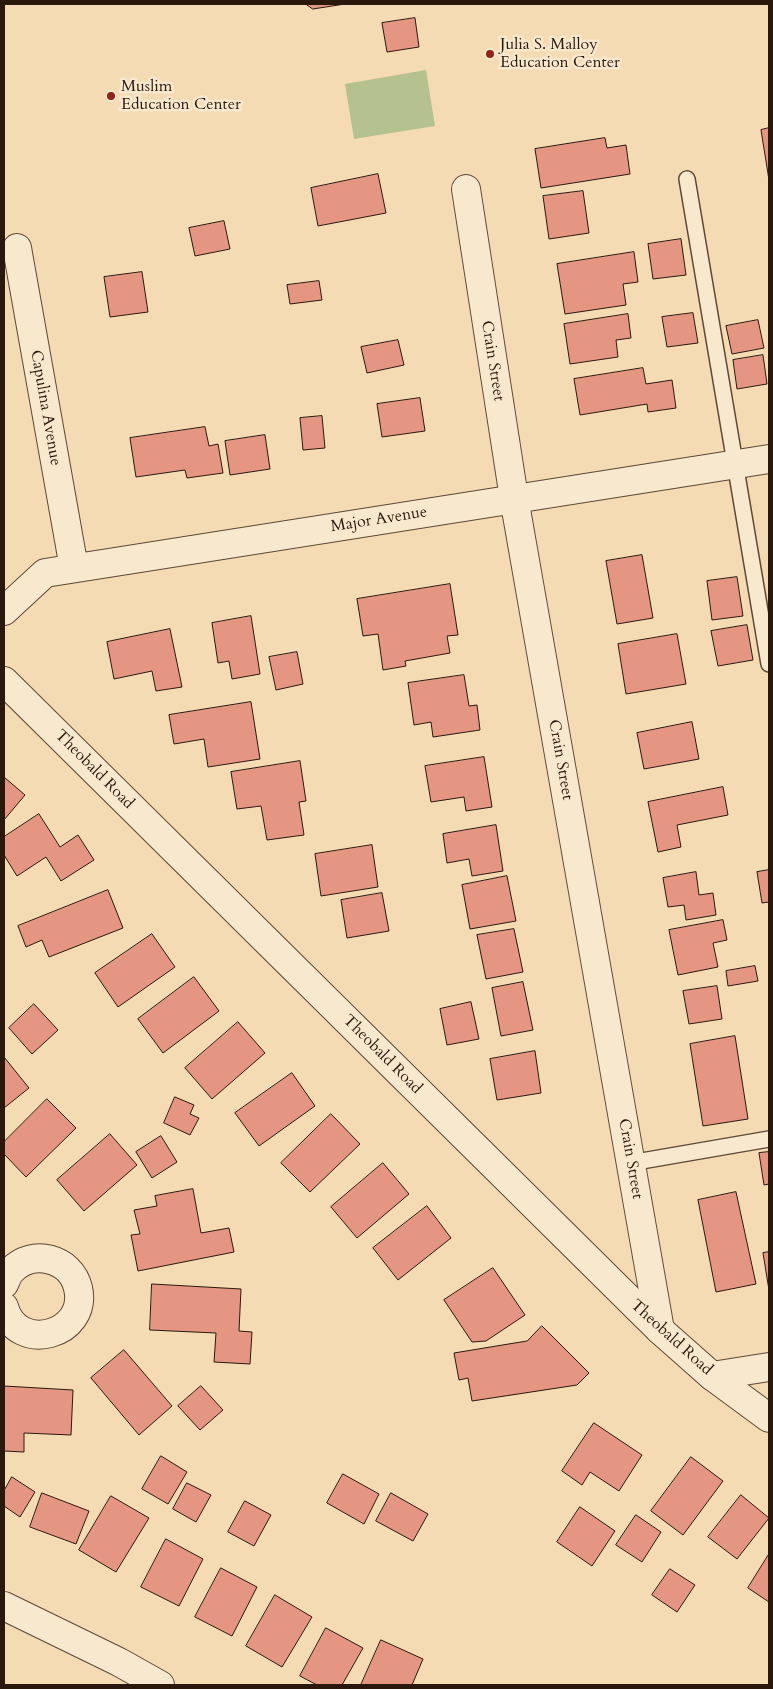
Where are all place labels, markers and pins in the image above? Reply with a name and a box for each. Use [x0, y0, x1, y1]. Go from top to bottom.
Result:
place label: Julia S. Malloy Education Center [500, 35, 620, 73]
marker: Julia S. Malloy Education Center [484, 48, 496, 60]
place label: Muslim Education Center [121, 77, 241, 115]
marker: Muslim Education Center [105, 90, 117, 102]

